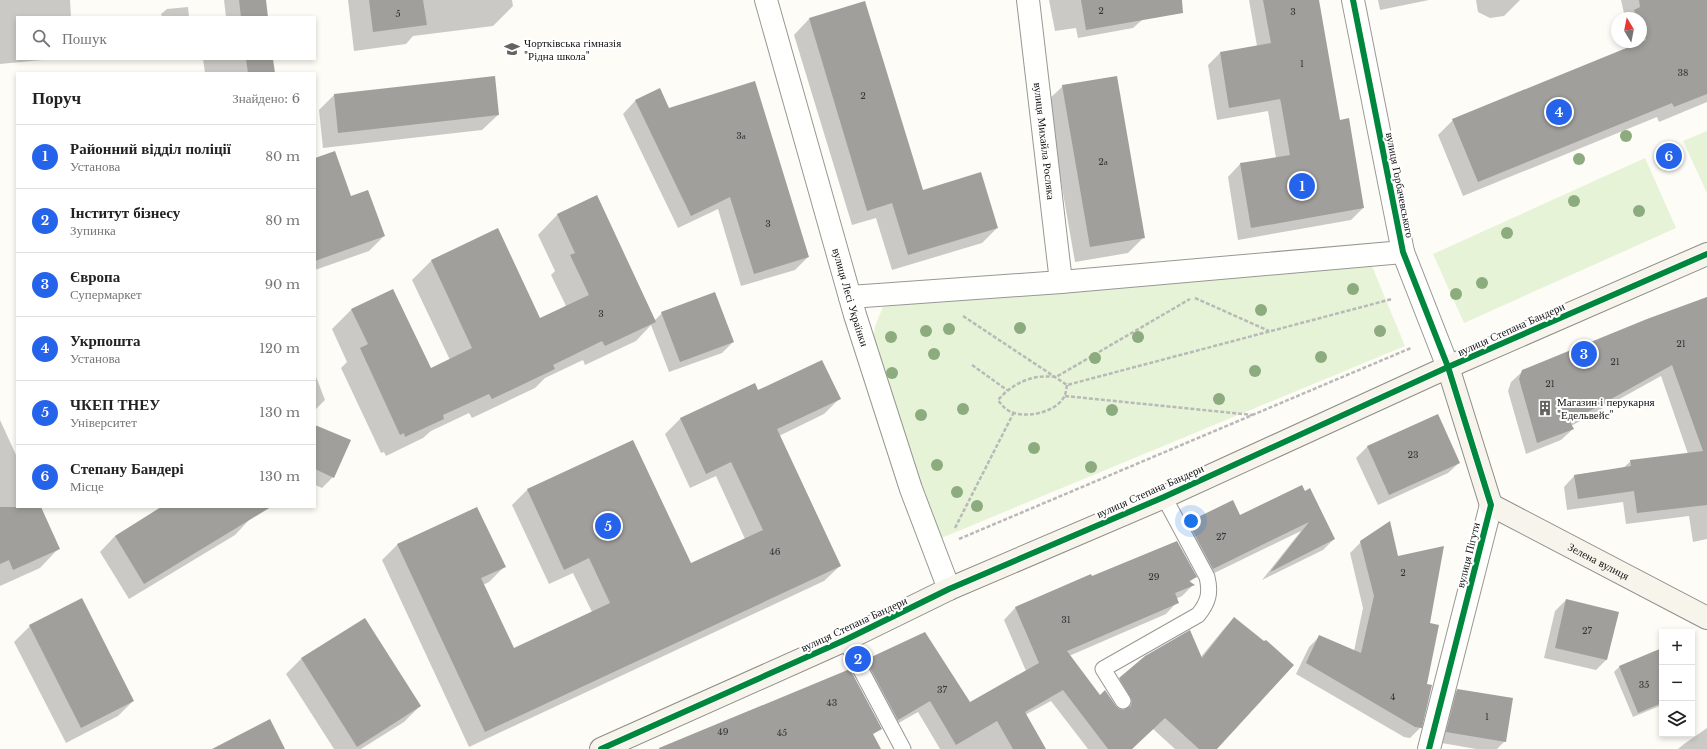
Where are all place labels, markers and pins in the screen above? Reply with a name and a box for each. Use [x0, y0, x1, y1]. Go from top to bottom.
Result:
place label: Чортківська гімназія "Рідна школа" [524, 36, 621, 63]
school or university icon: Чортківська гімназія "Рідна школа" [503, 40, 521, 58]
pin: 4 [1546, 97, 1572, 127]
pin: 6 [1656, 141, 1682, 171]
pin: 1 [1289, 171, 1315, 201]
pin: 3 [1571, 339, 1597, 369]
place label: Магазин і перукарня "Едельвейс" [1557, 395, 1655, 422]
building icon: Магазин і перукарня "Едельвейс" [1536, 399, 1554, 417]
pin: 5 [595, 511, 621, 541]
pin: 2 [845, 644, 871, 674]

